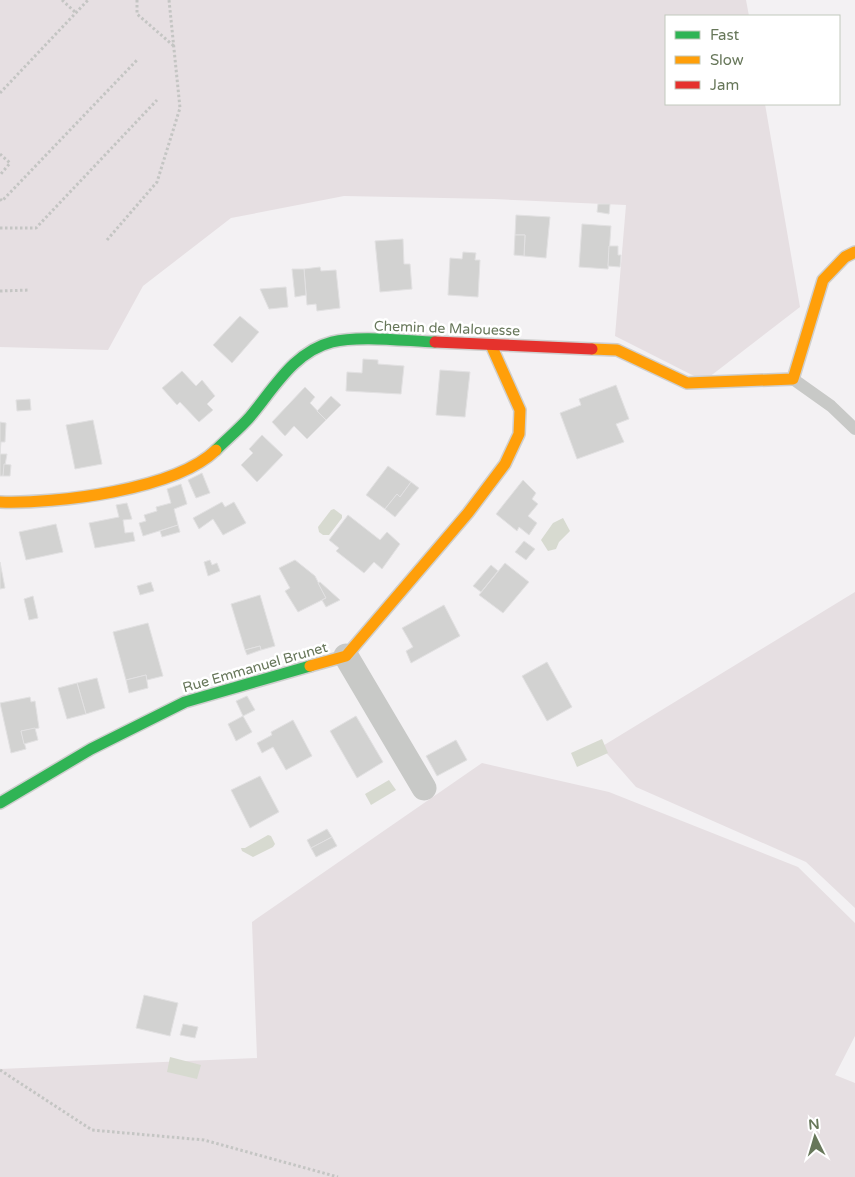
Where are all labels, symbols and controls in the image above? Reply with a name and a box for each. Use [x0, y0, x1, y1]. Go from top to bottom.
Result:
legend [665, 15, 840, 105]
text: Fast [710, 26, 740, 44]
text: Slow [710, 51, 744, 69]
text: Jam [710, 76, 739, 94]
street label: Chemin de Malouesse [374, 317, 520, 340]
street label: Rue Emmanuel Brunet [181, 638, 330, 696]
north arrow [790, 1112, 840, 1162]
text: N [808, 1116, 820, 1134]

